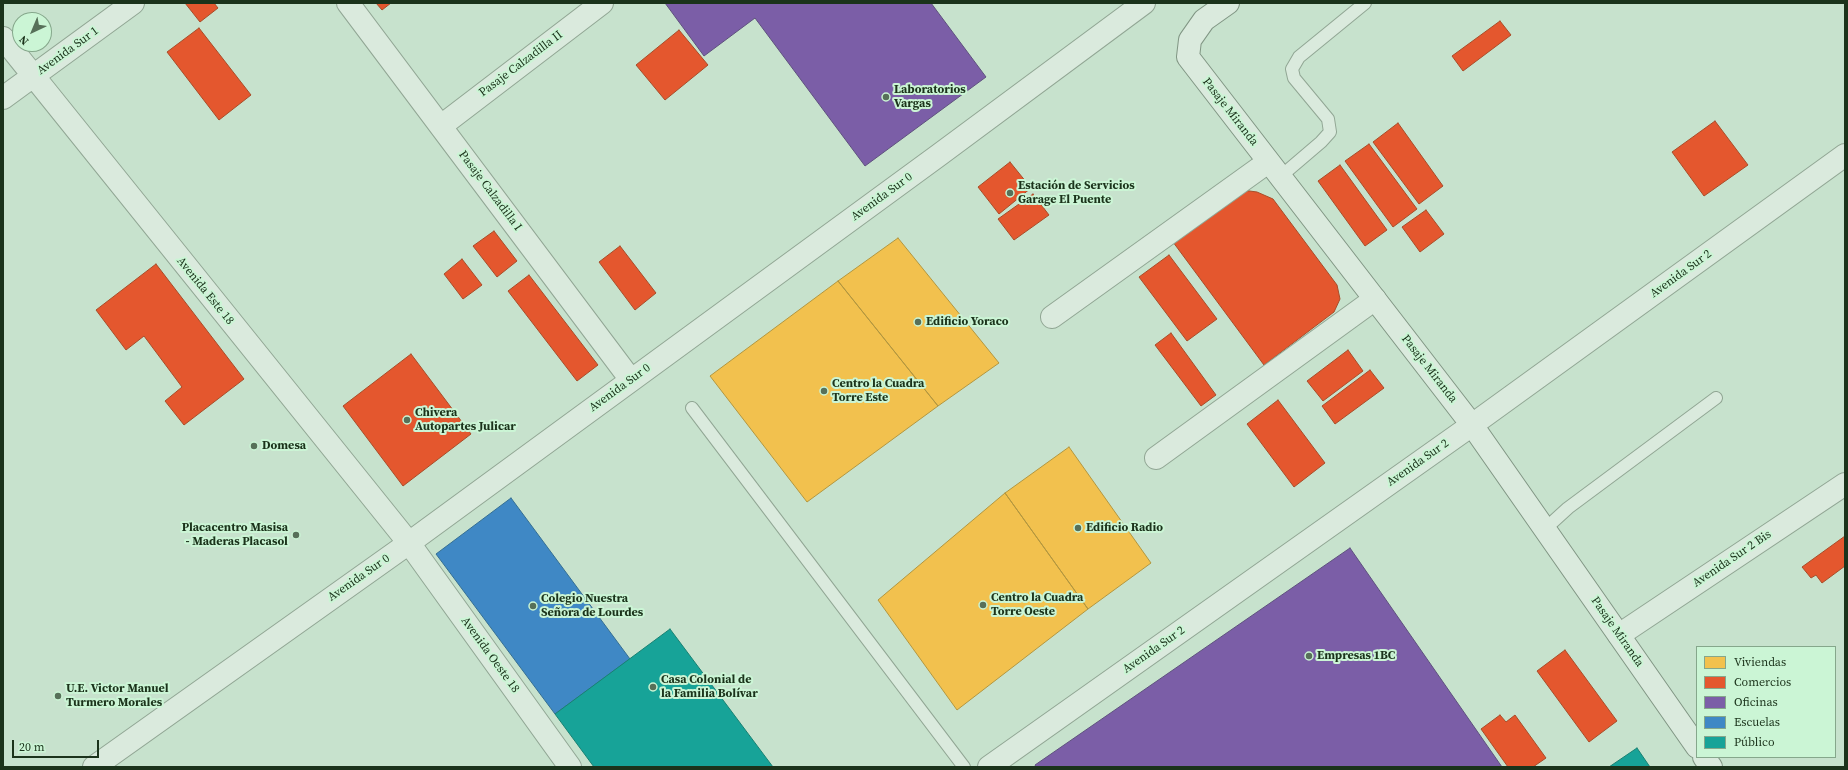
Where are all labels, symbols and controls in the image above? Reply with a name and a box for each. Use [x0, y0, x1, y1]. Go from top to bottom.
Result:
north arrow [12, 12, 52, 52]
street label: Avenida Sur 1 [34, 24, 102, 78]
street label: Pasaje Calzadilla II [476, 28, 566, 100]
text: N [16, 32, 32, 48]
street label: Pasaje Miranda [1199, 75, 1261, 149]
place label: Laboratorios Vargas [894, 83, 966, 111]
marker: Laboratorios Vargas [881, 92, 891, 102]
street label: Pasaje Calzadilla I [455, 148, 525, 234]
street label: Avenida Sur 0 [848, 170, 916, 224]
place label: Estación de Servicios Garage El Puente [1018, 179, 1135, 207]
marker: Estación de Servicios Garage El Puente [1005, 188, 1015, 198]
street label: Avenida Sur 2 [1647, 247, 1715, 301]
street label: Avenida Este 18 [173, 254, 237, 328]
place label: Edificio Yoraco [926, 315, 1009, 329]
marker: Edificio Yoraco [913, 317, 923, 327]
street label: Pasaje Miranda [1398, 332, 1460, 406]
street label: Avenida Sur 0 [586, 361, 654, 415]
place label: Centro la Cuadra Torre Este [832, 377, 924, 405]
marker: Centro la Cuadra Torre Este [819, 386, 829, 396]
place label: Chivera Autopartes Julicar [415, 406, 516, 434]
marker: Chivera Autopartes Julicar [402, 415, 412, 425]
street label: Avenida Sur 2 [1384, 436, 1452, 490]
place label: Domesa [262, 439, 306, 453]
marker: Domesa [249, 441, 259, 451]
place label: Placacentro Masisa - Maderas Placasol [182, 521, 288, 549]
place label: Edificio Radio [1086, 521, 1163, 535]
marker: Edificio Radio [1073, 523, 1083, 533]
street label: Avenida Sur 2 Bis [1690, 527, 1774, 591]
marker: Placacentro Masisa - Maderas Placasol [291, 530, 301, 540]
street label: Avenida Sur 0 [325, 551, 393, 605]
place label: Centro la Cuadra Torre Oeste [991, 591, 1083, 619]
place label: Colegio Nuestra Señora de Lourdes [541, 592, 643, 620]
street label: Pasaje Miranda [1588, 594, 1646, 670]
marker: Centro la Cuadra Torre Oeste [978, 600, 988, 610]
marker: Colegio Nuestra Señora de Lourdes [528, 601, 538, 611]
street label: Avenida Oeste 18 [458, 614, 522, 696]
street label: Avenida Sur 2 [1120, 623, 1188, 677]
legend [1696, 646, 1836, 758]
place label: Empresas 1BC [1317, 649, 1395, 663]
marker: Empresas 1BC [1304, 651, 1314, 661]
text: Viviendas [1734, 654, 1786, 670]
place label: Casa Colonial de la Familia Bolívar [661, 673, 758, 701]
text: Comercios [1734, 674, 1791, 690]
place label: U.E. Victor Manuel Turmero Morales [66, 682, 169, 710]
marker: Casa Colonial de la Familia Bolívar [648, 682, 658, 692]
marker: U.E. Victor Manuel Turmero Morales [53, 691, 63, 701]
text: Oficinas [1734, 694, 1778, 710]
text: Escuelas [1734, 714, 1780, 730]
scale bar [14, 732, 101, 758]
text: Público [1734, 734, 1774, 750]
text: 20 m [19, 739, 45, 755]

